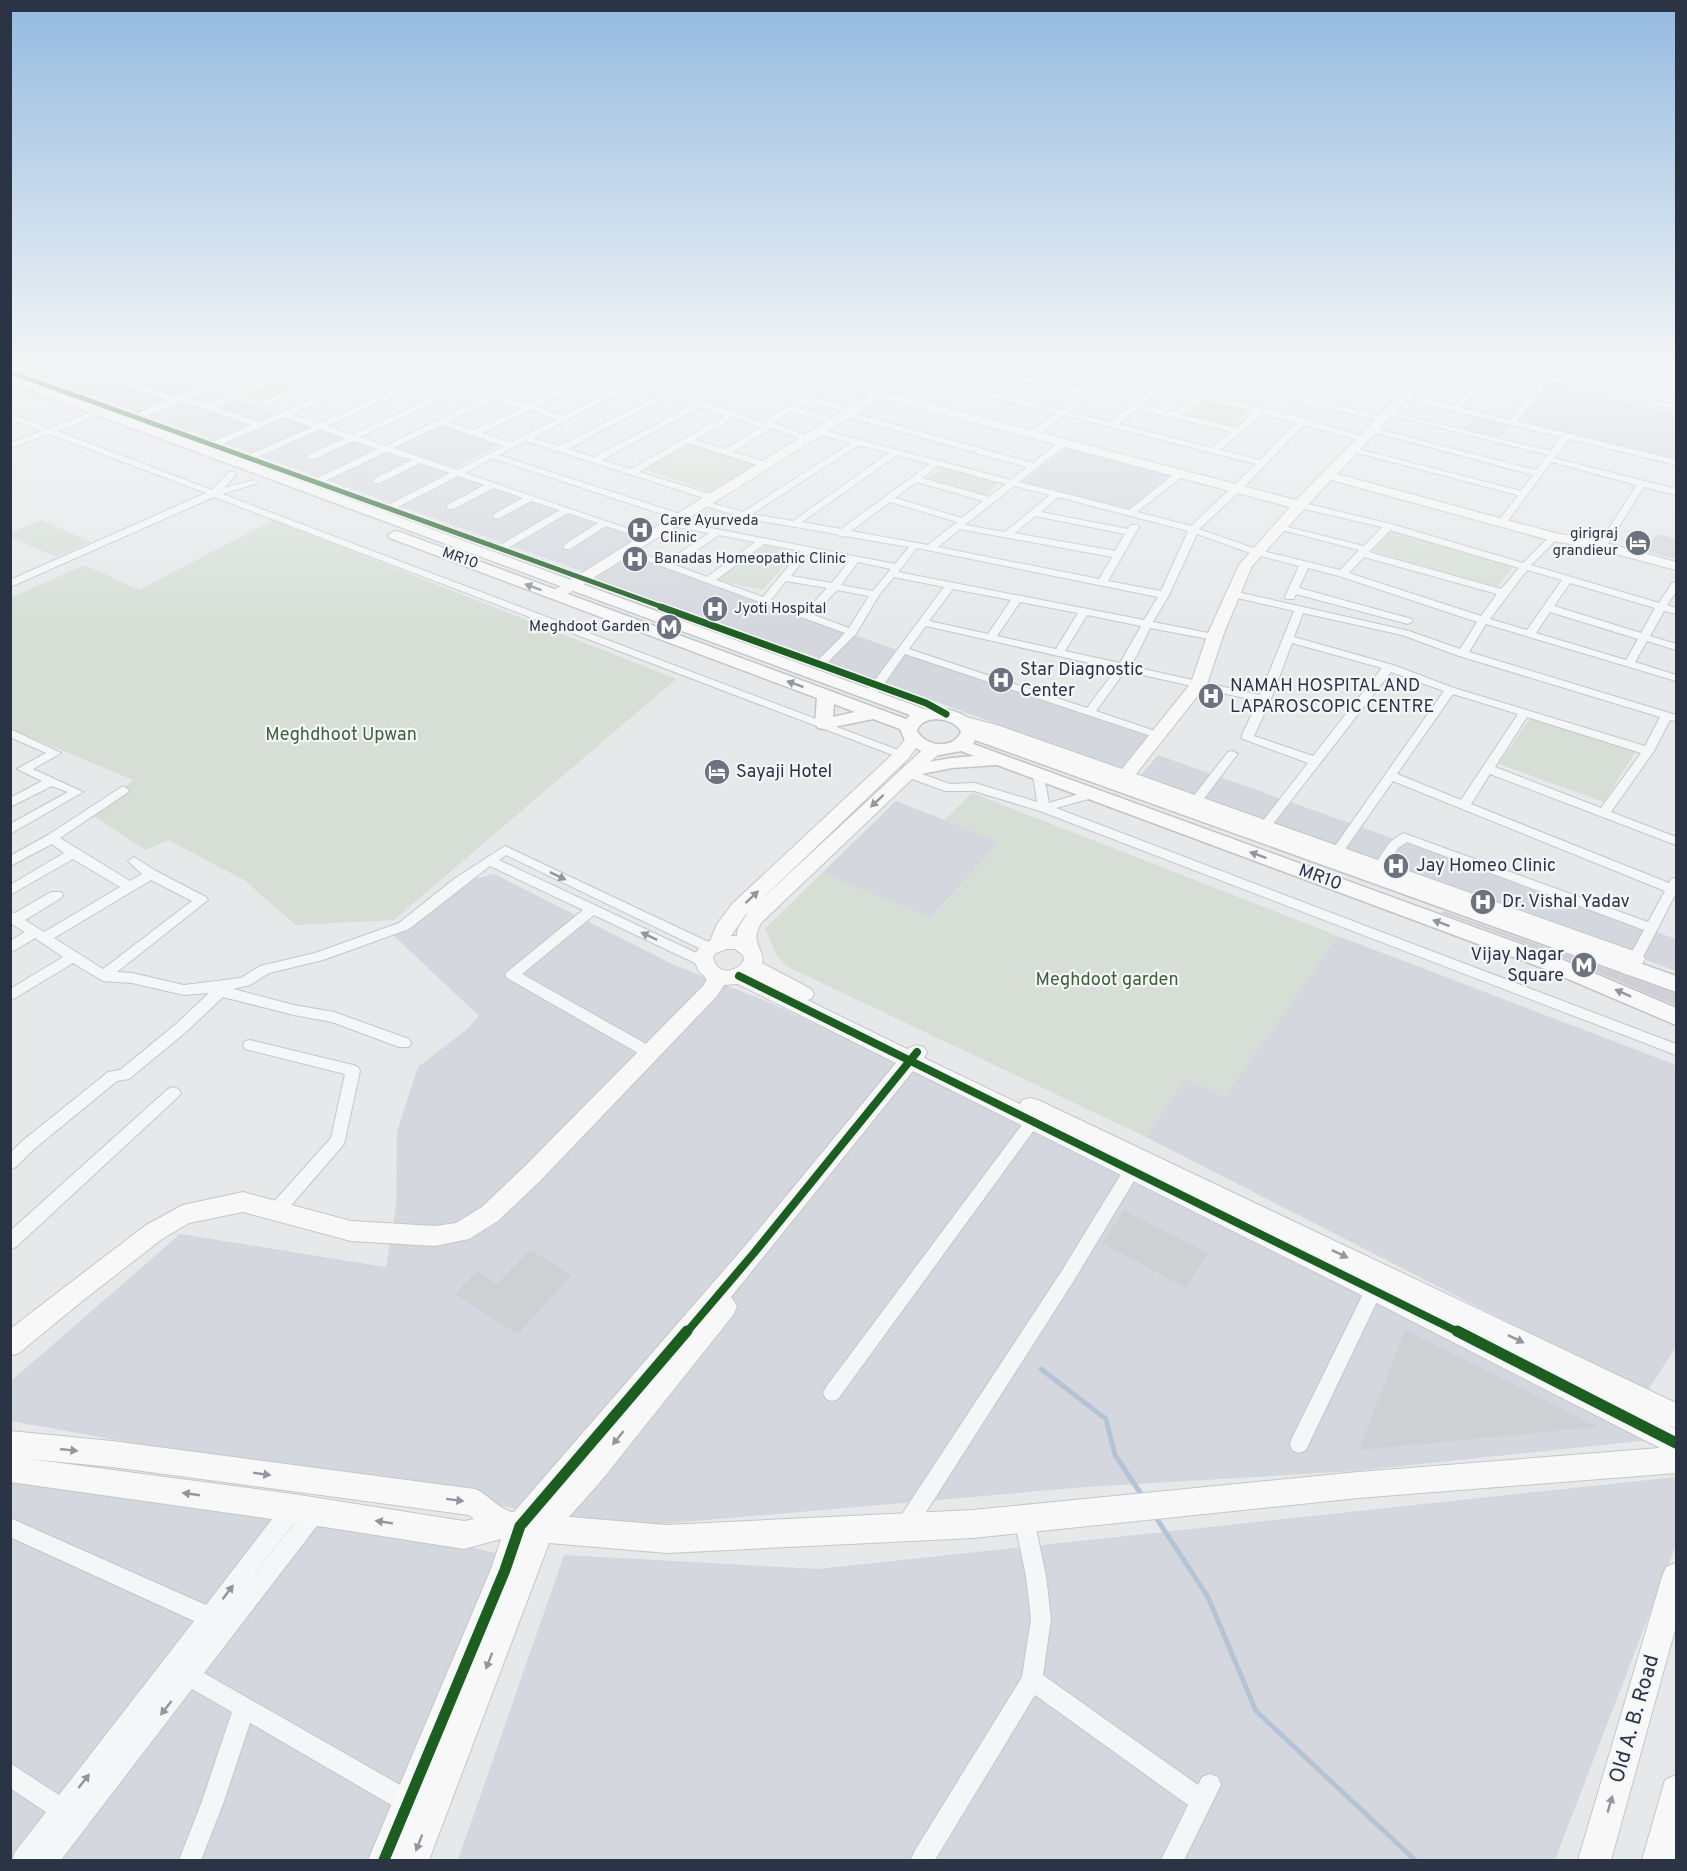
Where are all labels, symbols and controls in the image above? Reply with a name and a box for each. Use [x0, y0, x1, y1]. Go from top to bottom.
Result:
place label: Care Ayurveda Clinic [660, 512, 758, 548]
hospital icon: Care Ayurveda Clinic [625, 515, 655, 545]
place label: girigraj grandieur [1552, 525, 1618, 561]
hotel icon: girigraj grandieur [1623, 528, 1653, 558]
street label: MR10 [439, 544, 481, 574]
hospital icon: Banadas Homeopathic Clinic [620, 544, 650, 574]
place label: Banadas Homeopathic Clinic [654, 550, 846, 569]
one-way arrow [524, 581, 542, 591]
hospital icon: Jyoti Hospital [700, 594, 730, 624]
place label: Jyoti Hospital [734, 600, 826, 619]
metro station icon: Meghdoot Garden [654, 612, 684, 642]
place label: Meghdoot Garden [529, 618, 650, 637]
place label: Star Diagnostic Center [1020, 659, 1144, 703]
hospital icon: Star Diagnostic Center [986, 665, 1016, 695]
place label: NAMAH HOSPITAL AND LAPAROSCOPIC CENTRE [1230, 675, 1434, 719]
one-way arrow [786, 678, 804, 688]
hospital icon: NAMAH HOSPITAL AND LAPAROSCOPIC CENTRE [1196, 681, 1226, 711]
park label: Meghdhoot Upwan [265, 724, 417, 747]
hotel icon: Sayaji Hotel [702, 757, 732, 787]
place label: Sayaji Hotel [736, 761, 832, 784]
one-way arrow [870, 794, 885, 808]
one-way arrow [1249, 850, 1267, 860]
hospital icon: Jay Homeo Clinic [1381, 851, 1411, 881]
place label: Jay Homeo Clinic [1416, 855, 1556, 878]
street label: MR10 [1295, 860, 1345, 896]
one-way arrow [549, 871, 566, 880]
hospital icon: Dr. Vishal Yadav [1468, 887, 1498, 917]
one-way arrow [744, 890, 759, 904]
place label: Dr. Vishal Yadav [1502, 891, 1630, 914]
one-way arrow [1432, 917, 1450, 927]
one-way arrow [641, 932, 658, 941]
place label: Vijay Nagar Square [1470, 944, 1564, 988]
metro station icon: Vijay Nagar Square [1569, 950, 1599, 980]
park label: Meghdoot garden [1035, 969, 1179, 992]
one-way arrow [1614, 988, 1632, 998]
one-way arrow [1332, 1250, 1349, 1259]
one-way arrow [1508, 1334, 1525, 1343]
one-way arrow [612, 1430, 625, 1445]
one-way arrow [59, 1445, 78, 1455]
one-way arrow [253, 1470, 272, 1479]
one-way arrow [181, 1489, 200, 1498]
one-way arrow [446, 1495, 465, 1504]
one-way arrow [374, 1517, 393, 1526]
one-way arrow [222, 1585, 234, 1600]
one-way arrow [484, 1652, 493, 1670]
street label: Old A. B. Road [1604, 1652, 1666, 1786]
one-way arrow [159, 1700, 172, 1716]
one-way arrow [78, 1773, 90, 1788]
one-way arrow [1606, 1795, 1615, 1813]
one-way arrow [414, 1835, 424, 1853]

